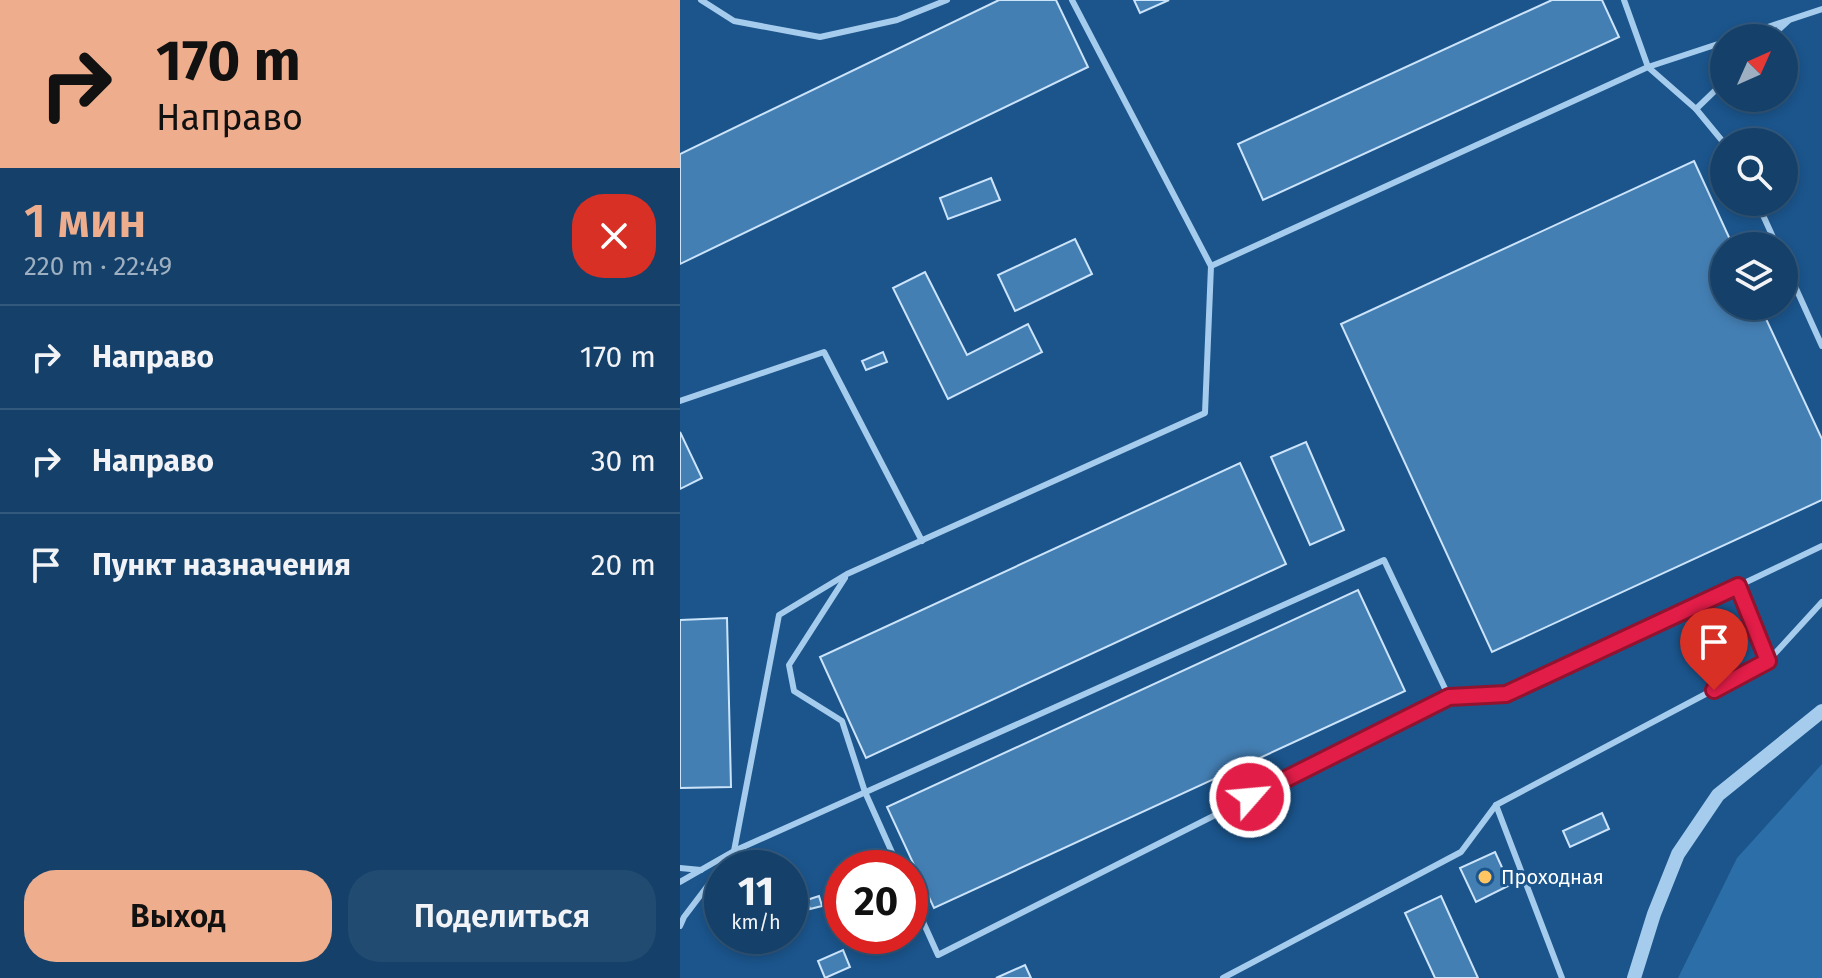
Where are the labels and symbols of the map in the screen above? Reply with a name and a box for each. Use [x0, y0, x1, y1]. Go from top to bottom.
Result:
north arrow [1710, 24, 1798, 112]
pin [1680, 608, 1748, 690]
position arrow [1208, 755, 1292, 839]
speed limit sign: 20 [824, 850, 928, 954]
place label: Проходная [1501, 865, 1604, 889]
marker: Проходная [1476, 868, 1494, 886]

